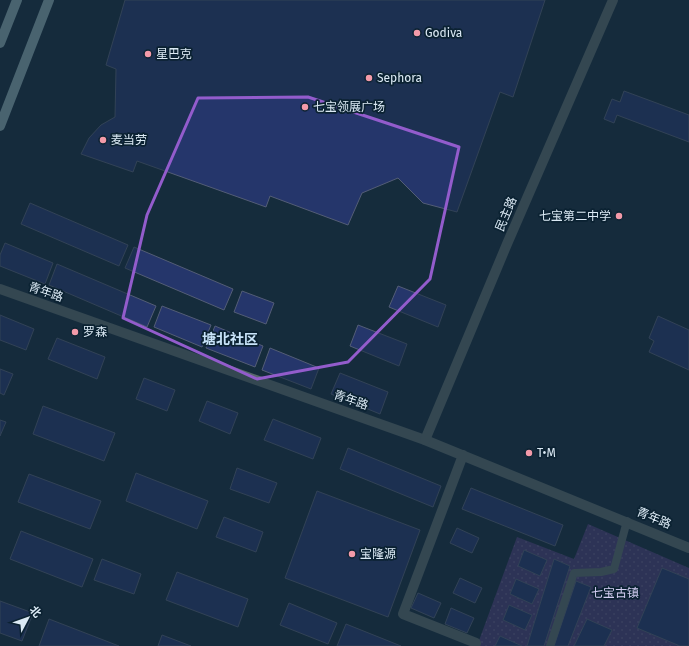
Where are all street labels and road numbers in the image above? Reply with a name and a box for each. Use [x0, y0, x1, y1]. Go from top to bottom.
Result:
street label: 民主路 [493, 195, 519, 233]
street label: 青年路 [27, 280, 65, 304]
street label: 青年路 [332, 388, 370, 412]
street label: 青年路 [635, 505, 673, 531]

